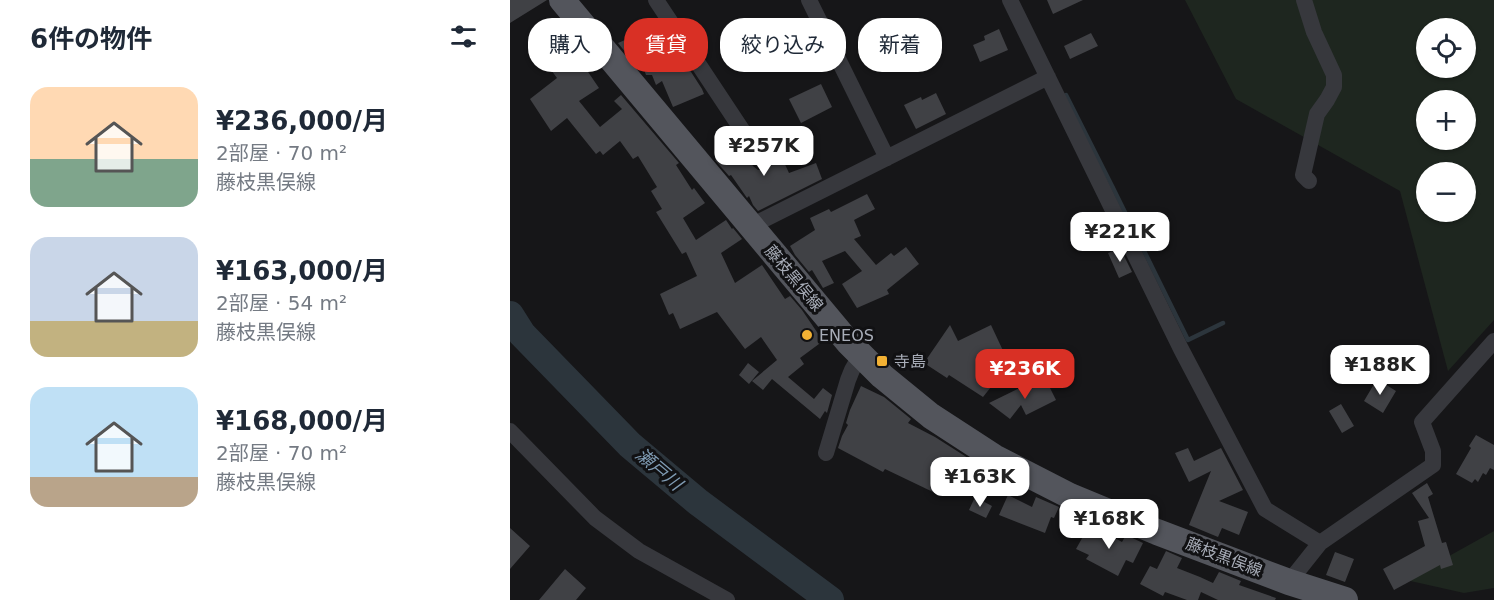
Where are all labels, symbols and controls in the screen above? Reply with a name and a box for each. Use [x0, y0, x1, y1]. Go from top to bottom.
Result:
chip: 購入 [528, 18, 612, 72]
chip: 賃貸 [624, 18, 708, 72]
chip: 絞り込み [720, 18, 846, 72]
chip: 新着 [858, 18, 942, 72]
map controls [1416, 18, 1476, 222]
button: locate [1416, 18, 1476, 78]
icon: filters [447, 20, 480, 53]
text: 6件の物件 [30, 24, 152, 54]
button: + [1416, 90, 1476, 150]
text: ¥236,000/月 [216, 106, 388, 136]
icon: home [78, 111, 150, 183]
pin: ¥257K [722, 126, 806, 177]
text: ¥257K [728, 133, 800, 157]
text: 2部屋 · 70 m² [216, 141, 347, 165]
button: − [1416, 162, 1476, 222]
text: 藤枝黒俣線 [216, 170, 316, 194]
pin: ¥221K [1078, 212, 1162, 263]
text: ¥221K [1084, 219, 1156, 243]
street label: 藤枝黒俣線 [761, 241, 827, 315]
text: ¥163,000/月 [216, 256, 388, 286]
icon: home [78, 261, 150, 333]
text: 2部屋 · 54 m² [216, 291, 347, 315]
text: 藤枝黒俣線 [216, 320, 316, 344]
place label: ENEOS [819, 326, 874, 345]
marker: ENEOS [800, 328, 814, 342]
pin: ¥188K [1338, 345, 1422, 396]
pin: ¥236K [983, 349, 1067, 400]
place label: 寺島 [894, 352, 926, 371]
text: ¥188K [1344, 352, 1416, 376]
marker: 寺島 [875, 354, 889, 368]
text: ¥236K [989, 356, 1061, 380]
text: ¥168,000/月 [216, 406, 388, 436]
icon: home [78, 411, 150, 483]
text: 2部屋 · 70 m² [216, 441, 347, 465]
water label: 瀬戸川 [632, 444, 688, 496]
pin: ¥163K [938, 457, 1022, 508]
text: ¥163K [944, 464, 1016, 488]
text: 藤枝黒俣線 [216, 470, 316, 494]
pin: ¥168K [1067, 499, 1151, 550]
text: ¥168K [1073, 506, 1145, 530]
street label: 藤枝黒俣線 [1183, 534, 1265, 580]

